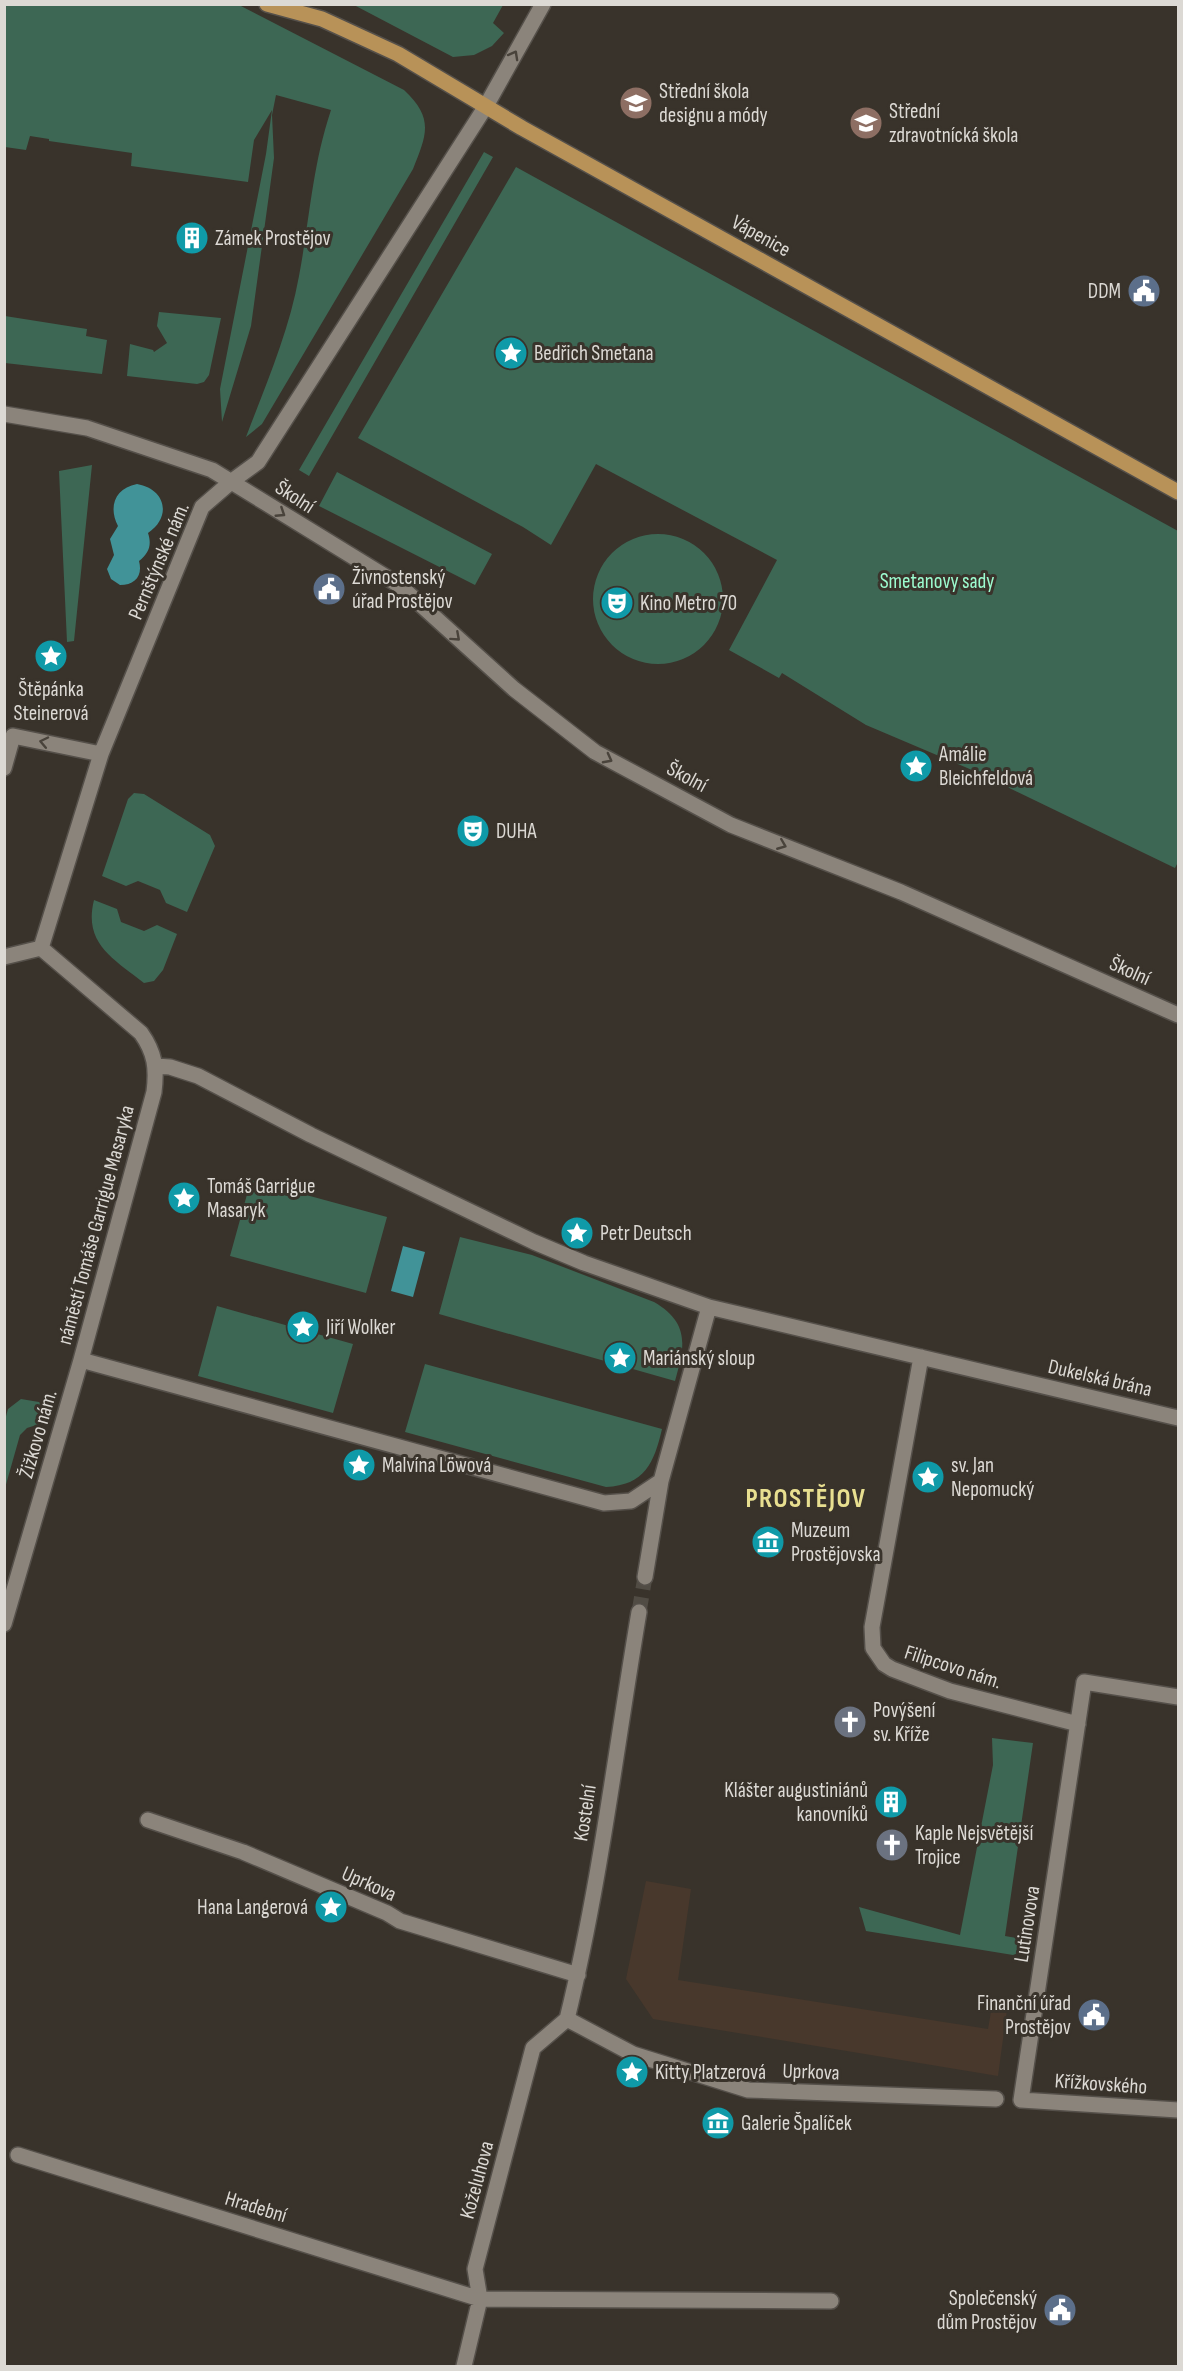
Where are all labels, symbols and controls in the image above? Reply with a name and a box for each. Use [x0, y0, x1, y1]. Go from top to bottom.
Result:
one-way arrow [507, 51, 518, 61]
place label: Střední škola designu a módy [659, 79, 768, 128]
school or university icon: Střední škola designu a módy [618, 85, 654, 121]
place label: Střední zdravotnícká škola [889, 99, 1018, 148]
school or university icon: Střední zdravotnícká škola [848, 105, 884, 141]
street label: Vápenice [727, 210, 795, 262]
building icon: Zámek Prostějov [174, 220, 210, 256]
place label: Zámek Prostějov [215, 226, 331, 251]
public building icon: DDM [1126, 273, 1162, 309]
place label: DDM [1088, 279, 1121, 304]
place icon: Bedřich Smetana [493, 335, 529, 371]
place label: Bedřich Smetana [534, 341, 654, 366]
street label: Školní [270, 475, 320, 519]
street label: Pernštýnské nám. [123, 499, 195, 623]
one-way arrow [274, 506, 285, 517]
place label: Živnostenský úřad Prostějov [352, 565, 453, 614]
park label: Smetanovy sady [880, 569, 994, 594]
public building icon: Živnostenský úřad Prostějov [311, 571, 347, 607]
theatre icon: Kino Metro 70 [599, 585, 635, 621]
place label: Kino Metro 70 [640, 591, 737, 616]
one-way arrow [450, 630, 460, 641]
place icon: Štěpánka Steinerová [33, 638, 69, 674]
place label: Štěpánka Steinerová [13, 677, 89, 726]
one-way arrow [39, 736, 49, 749]
place label: Amálie Bleichfeldová [938, 742, 1033, 791]
place icon: Amálie Bleichfeldová [898, 748, 934, 784]
one-way arrow [602, 752, 612, 763]
street label: Školní [663, 756, 712, 798]
theatre icon: DUHA [455, 813, 491, 849]
place label: DUHA [496, 819, 537, 844]
one-way arrow [777, 838, 787, 851]
street label: Školní [1106, 951, 1154, 991]
street label: náměstí Tomáše Garrigue Masaryka [52, 1103, 140, 1347]
place label: Tomáš Garrigue Masaryk [207, 1174, 315, 1223]
place icon: Tomáš Garrigue Masaryk [166, 1180, 202, 1216]
place icon: Petr Deutsch [559, 1215, 595, 1251]
place label: Petr Deutsch [600, 1221, 692, 1246]
place icon: Jiří Wolker [285, 1309, 321, 1345]
place label: Jiří Wolker [325, 1315, 396, 1340]
place icon: Mariánský sloup [602, 1340, 638, 1376]
place label: Mariánský sloup [643, 1346, 755, 1371]
street label: Dukelská brána [1046, 1354, 1154, 1402]
street label: Žižkovo nám. [13, 1387, 63, 1481]
place icon: Malvína Löwová [341, 1447, 377, 1483]
place label: Malvína Löwová [382, 1453, 491, 1478]
place label: sv. Jan Nepomucký [951, 1453, 1034, 1502]
place icon: sv. Jan Nepomucký [910, 1459, 946, 1495]
district label: PROSTĚJOV [745, 1483, 867, 1515]
place label: Muzeum Prostějovska [791, 1518, 881, 1567]
museum icon: Muzeum Prostějovska [750, 1524, 786, 1560]
street label: Filipcovo nám. [901, 1640, 1005, 1694]
place label: Povýšení sv. Kříže [873, 1698, 936, 1747]
church icon: Povýšení sv. Kříže [832, 1704, 868, 1740]
place label: Klášter augustiniánů kanovníků [724, 1778, 868, 1827]
street label: Kostelní [568, 1783, 602, 1843]
building icon: Klášter augustiniánů kanovníků [873, 1784, 909, 1820]
place label: Kaple Nejsvětější Trojice [915, 1821, 1034, 1870]
church icon: Kaple Nejsvětější Trojice [874, 1827, 910, 1863]
street label: Uprkova [338, 1861, 400, 1907]
street label: Lutinovova [1009, 1884, 1045, 1964]
place icon: Hana Langerová [313, 1889, 349, 1925]
place label: Hana Langerová [197, 1895, 308, 1920]
place label: Finanční úřad Prostějov [977, 1991, 1071, 2040]
public building icon: Finanční úřad Prostějov [1076, 1997, 1112, 2033]
place icon: Kitty Platzerová [614, 2054, 650, 2090]
street label: Uprkova [782, 2059, 840, 2085]
place label: Kitty Platzerová [655, 2060, 766, 2085]
street label: Křížkovského [1054, 2068, 1148, 2100]
museum icon: Galerie Špalíček [700, 2105, 736, 2141]
place label: Galerie Špalíček [741, 2111, 852, 2136]
street label: Koželuhova [455, 2138, 499, 2222]
street label: Hradební [222, 2186, 290, 2228]
place label: Společenský dům Prostějov [937, 2286, 1037, 2335]
public building icon: Společenský dům Prostějov [1042, 2292, 1078, 2328]

